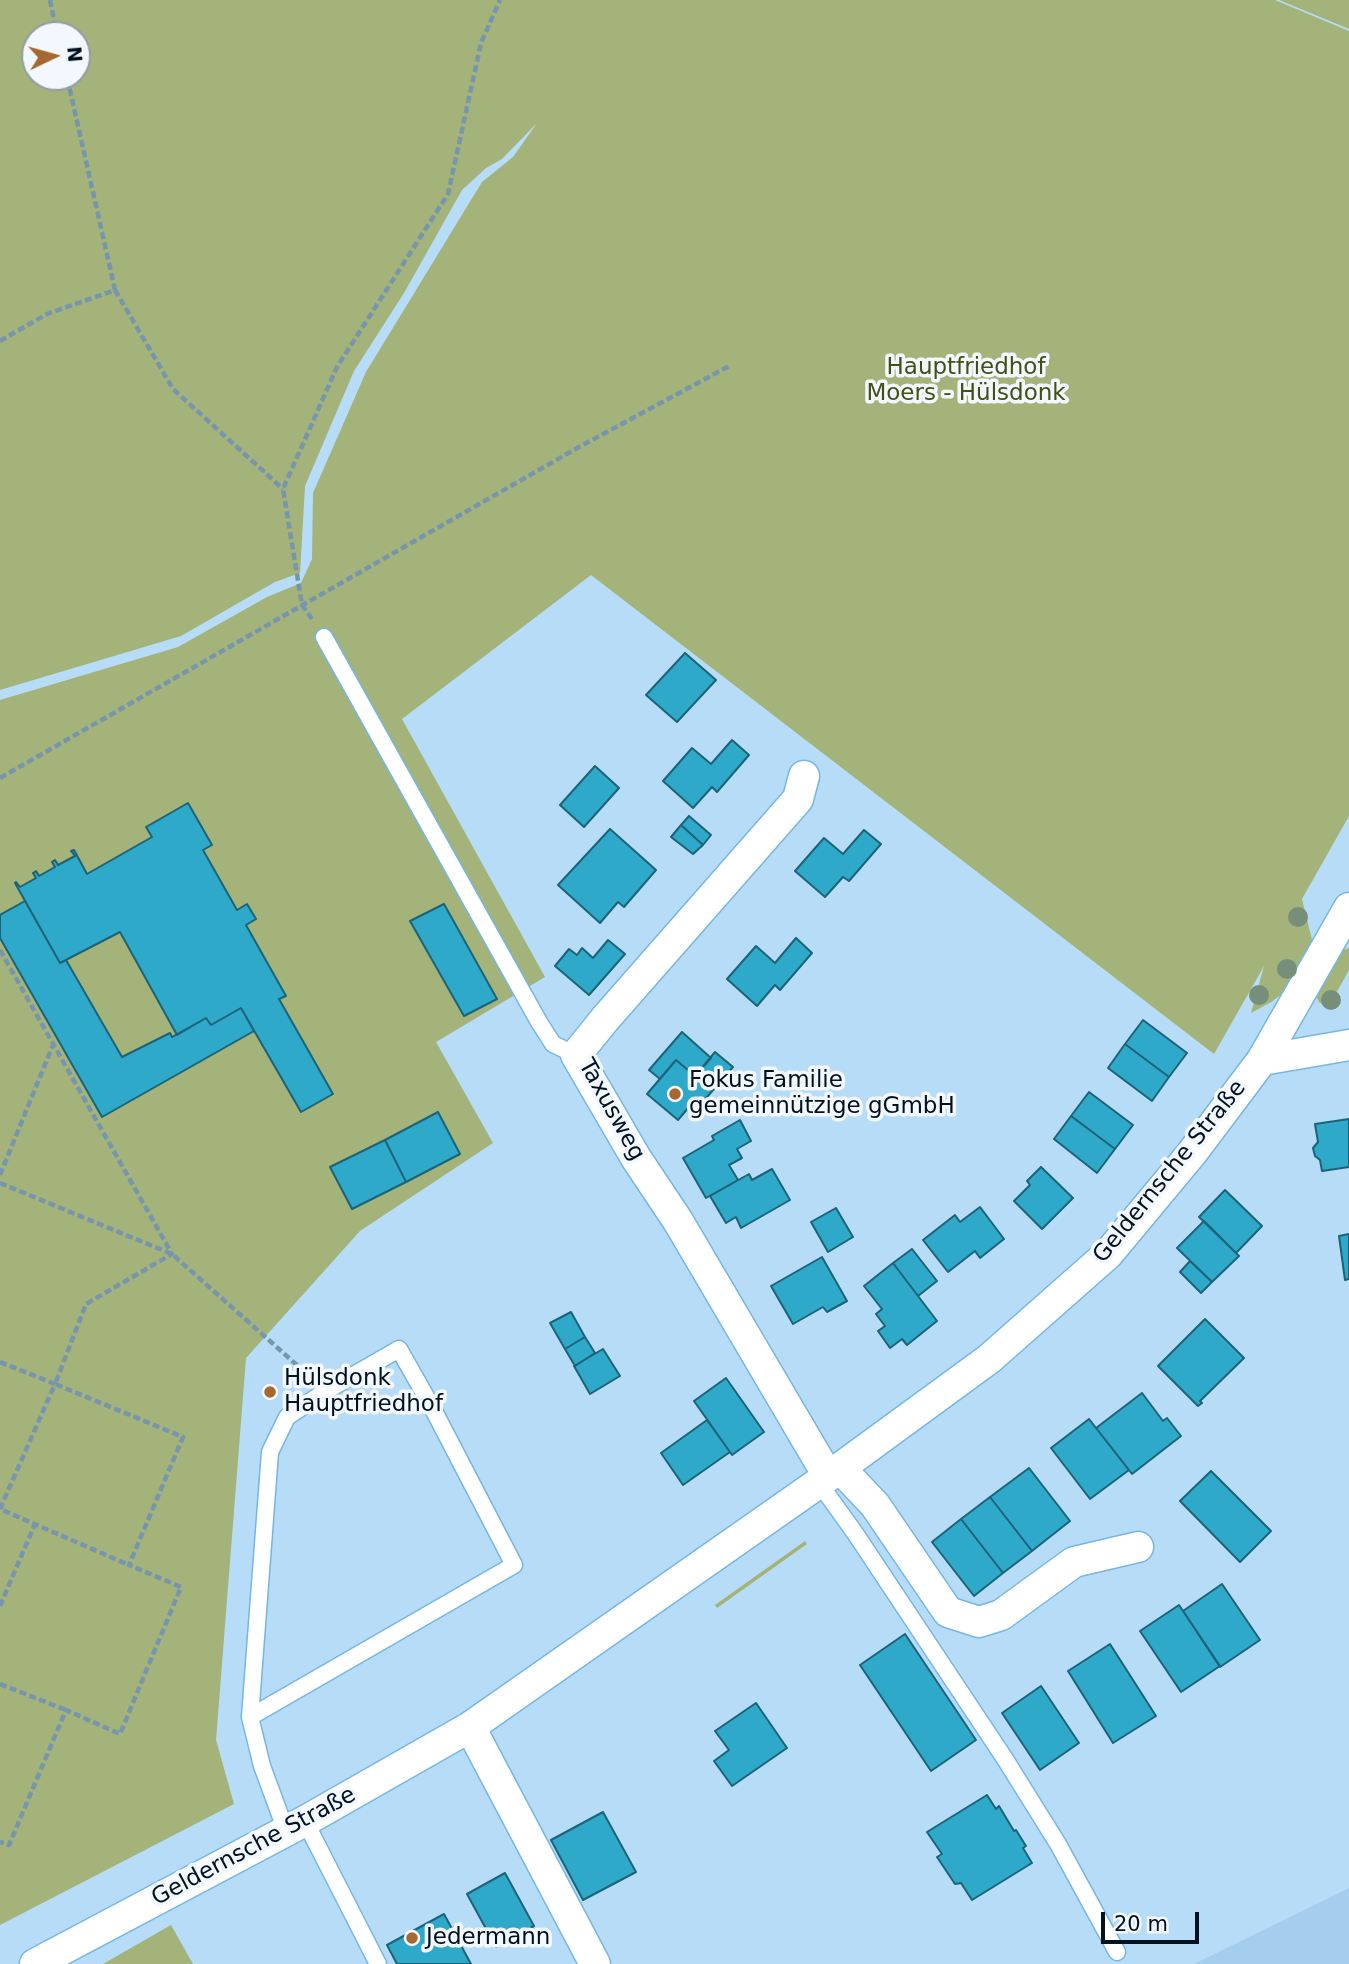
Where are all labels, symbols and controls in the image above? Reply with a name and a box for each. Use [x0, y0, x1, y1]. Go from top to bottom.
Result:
north arrow [21, 21, 91, 91]
text: N [63, 45, 87, 63]
park label: Hauptfriedhof Moers - Hülsdonk [866, 354, 1066, 408]
street label: Taxusweg [572, 1054, 650, 1166]
place label: Fokus Familie gemeinnützige gGmbH [689, 1067, 955, 1121]
street label: Geldernsche Straße [1088, 1075, 1252, 1269]
marker: Fokus Familie gemeinnützige gGmbH [667, 1086, 683, 1102]
place label: Hülsdonk Hauptfriedhof [284, 1365, 443, 1419]
marker: Hülsdonk Hauptfriedhof [262, 1384, 278, 1400]
street label: Geldernsche Straße [147, 1781, 361, 1913]
scale bar [1104, 1898, 1202, 1942]
text: 20 m [1114, 1912, 1168, 1936]
place label: Jedermann [426, 1924, 550, 1952]
marker: Jedermann [404, 1930, 420, 1946]

